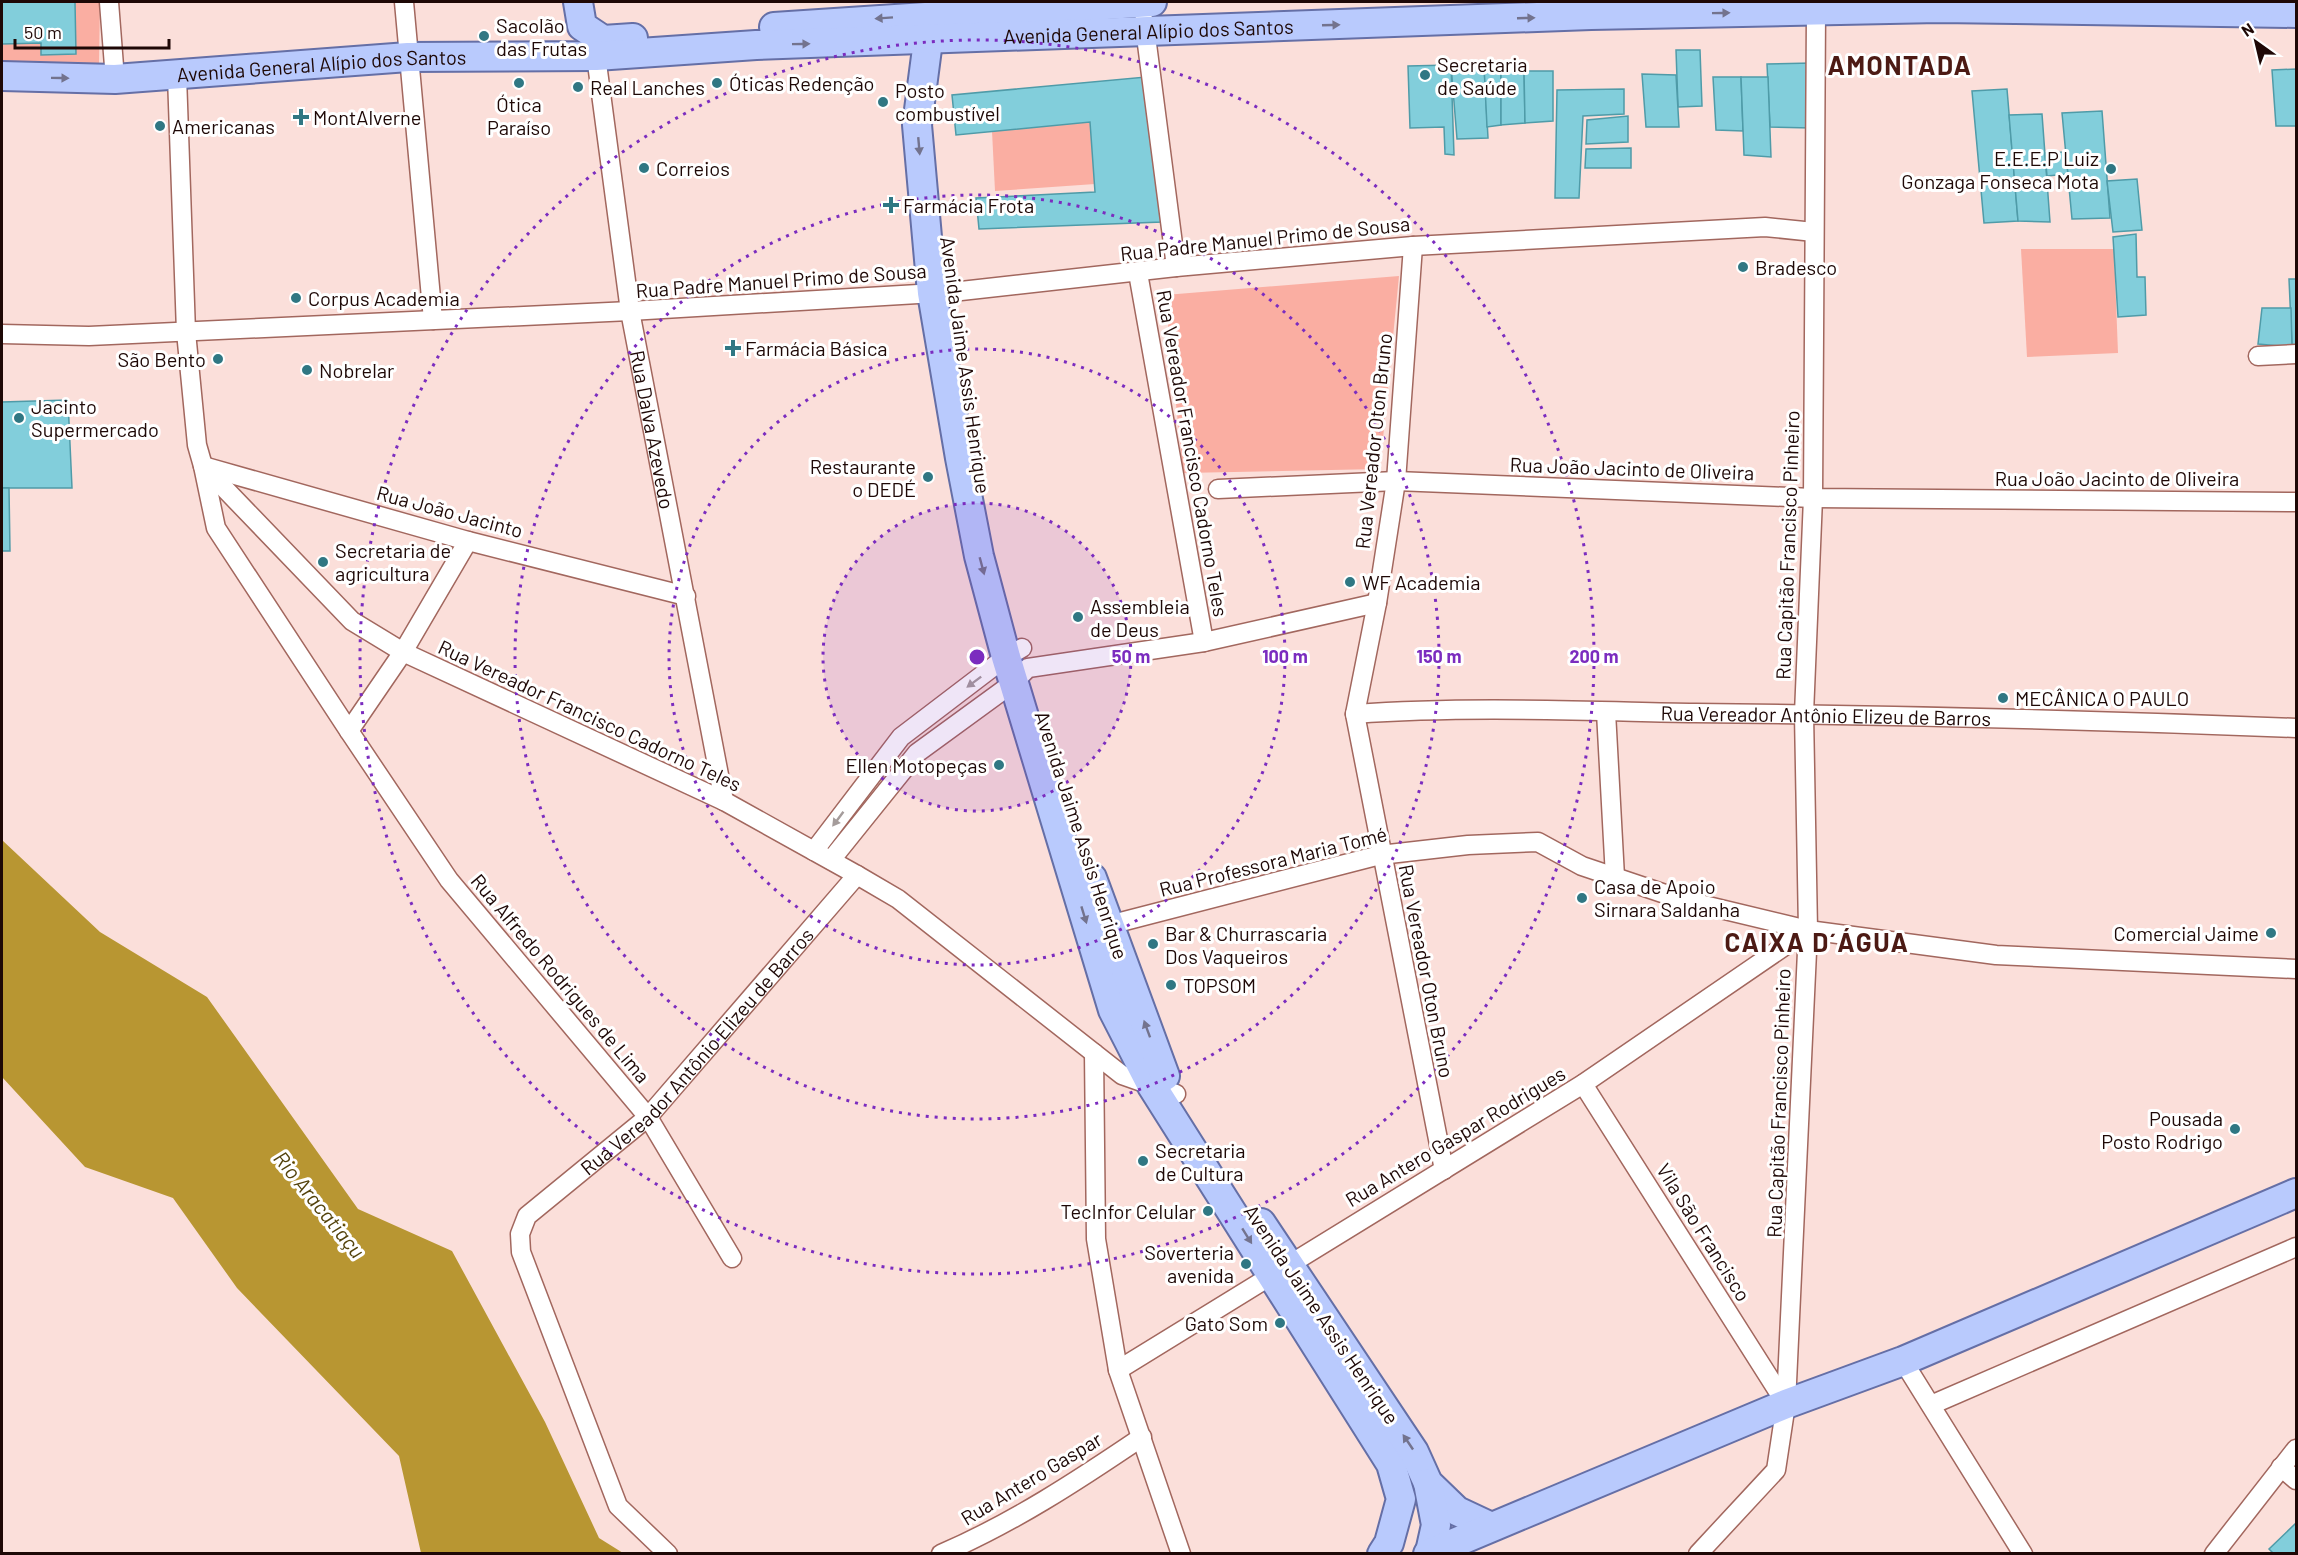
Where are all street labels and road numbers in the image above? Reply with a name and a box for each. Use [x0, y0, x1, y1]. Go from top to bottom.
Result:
street label: Avenida General Alípio dos Santos [1003, 14, 1294, 48]
street label: Avenida General Alípio dos Santos [176, 45, 466, 86]
street label: Rua Padre Manuel Primo de Sousa [1119, 211, 1411, 265]
street label: Avenida Jaime Assis Henrique [936, 235, 996, 495]
street label: Rua Padre Manuel Primo de Sousa [635, 258, 927, 302]
street label: Rua Vereador Francisco Cadorno Teles [1152, 288, 1234, 618]
street label: Rua Vereador Oton Bruno [1350, 332, 1396, 550]
street label: Rua Dalva Azevedo [626, 348, 680, 511]
street label: Rua Capitão Francisco Pinheiro [1770, 410, 1804, 680]
street label: Rua João Jacinto de Oliveira [1509, 452, 1755, 484]
street label: Rua João Jacinto de Oliveira [1995, 466, 2239, 490]
street label: Rua João Jacinto [374, 480, 526, 542]
street label: Rua Vereador Francisco Cadorno Teles [435, 634, 745, 796]
street label: Rua Vereador Antônio Elizeu de Barros [1660, 700, 1991, 730]
street label: Avenida Jaime Assis Henrique [1030, 708, 1134, 962]
street label: Rua Professora Maria Tomé [1157, 821, 1389, 901]
street label: Rua Vereador Oton Bruno [1395, 862, 1459, 1080]
street label: Rua Alfredo Rodrigues de Lima [467, 869, 655, 1087]
street label: Rua Vereador Antônio Elizeu de Barros [575, 923, 818, 1180]
street label: Rua Capitão Francisco Pinheiro [1761, 968, 1795, 1238]
street label: Rua Antero Gaspar Rodrigues [1341, 1061, 1569, 1211]
street label: Vila São Francisco [1652, 1159, 1756, 1305]
street label: Avenida Jaime Assis Henrique [1240, 1200, 1404, 1428]
street label: Rua Antero Gaspar [956, 1426, 1106, 1530]

